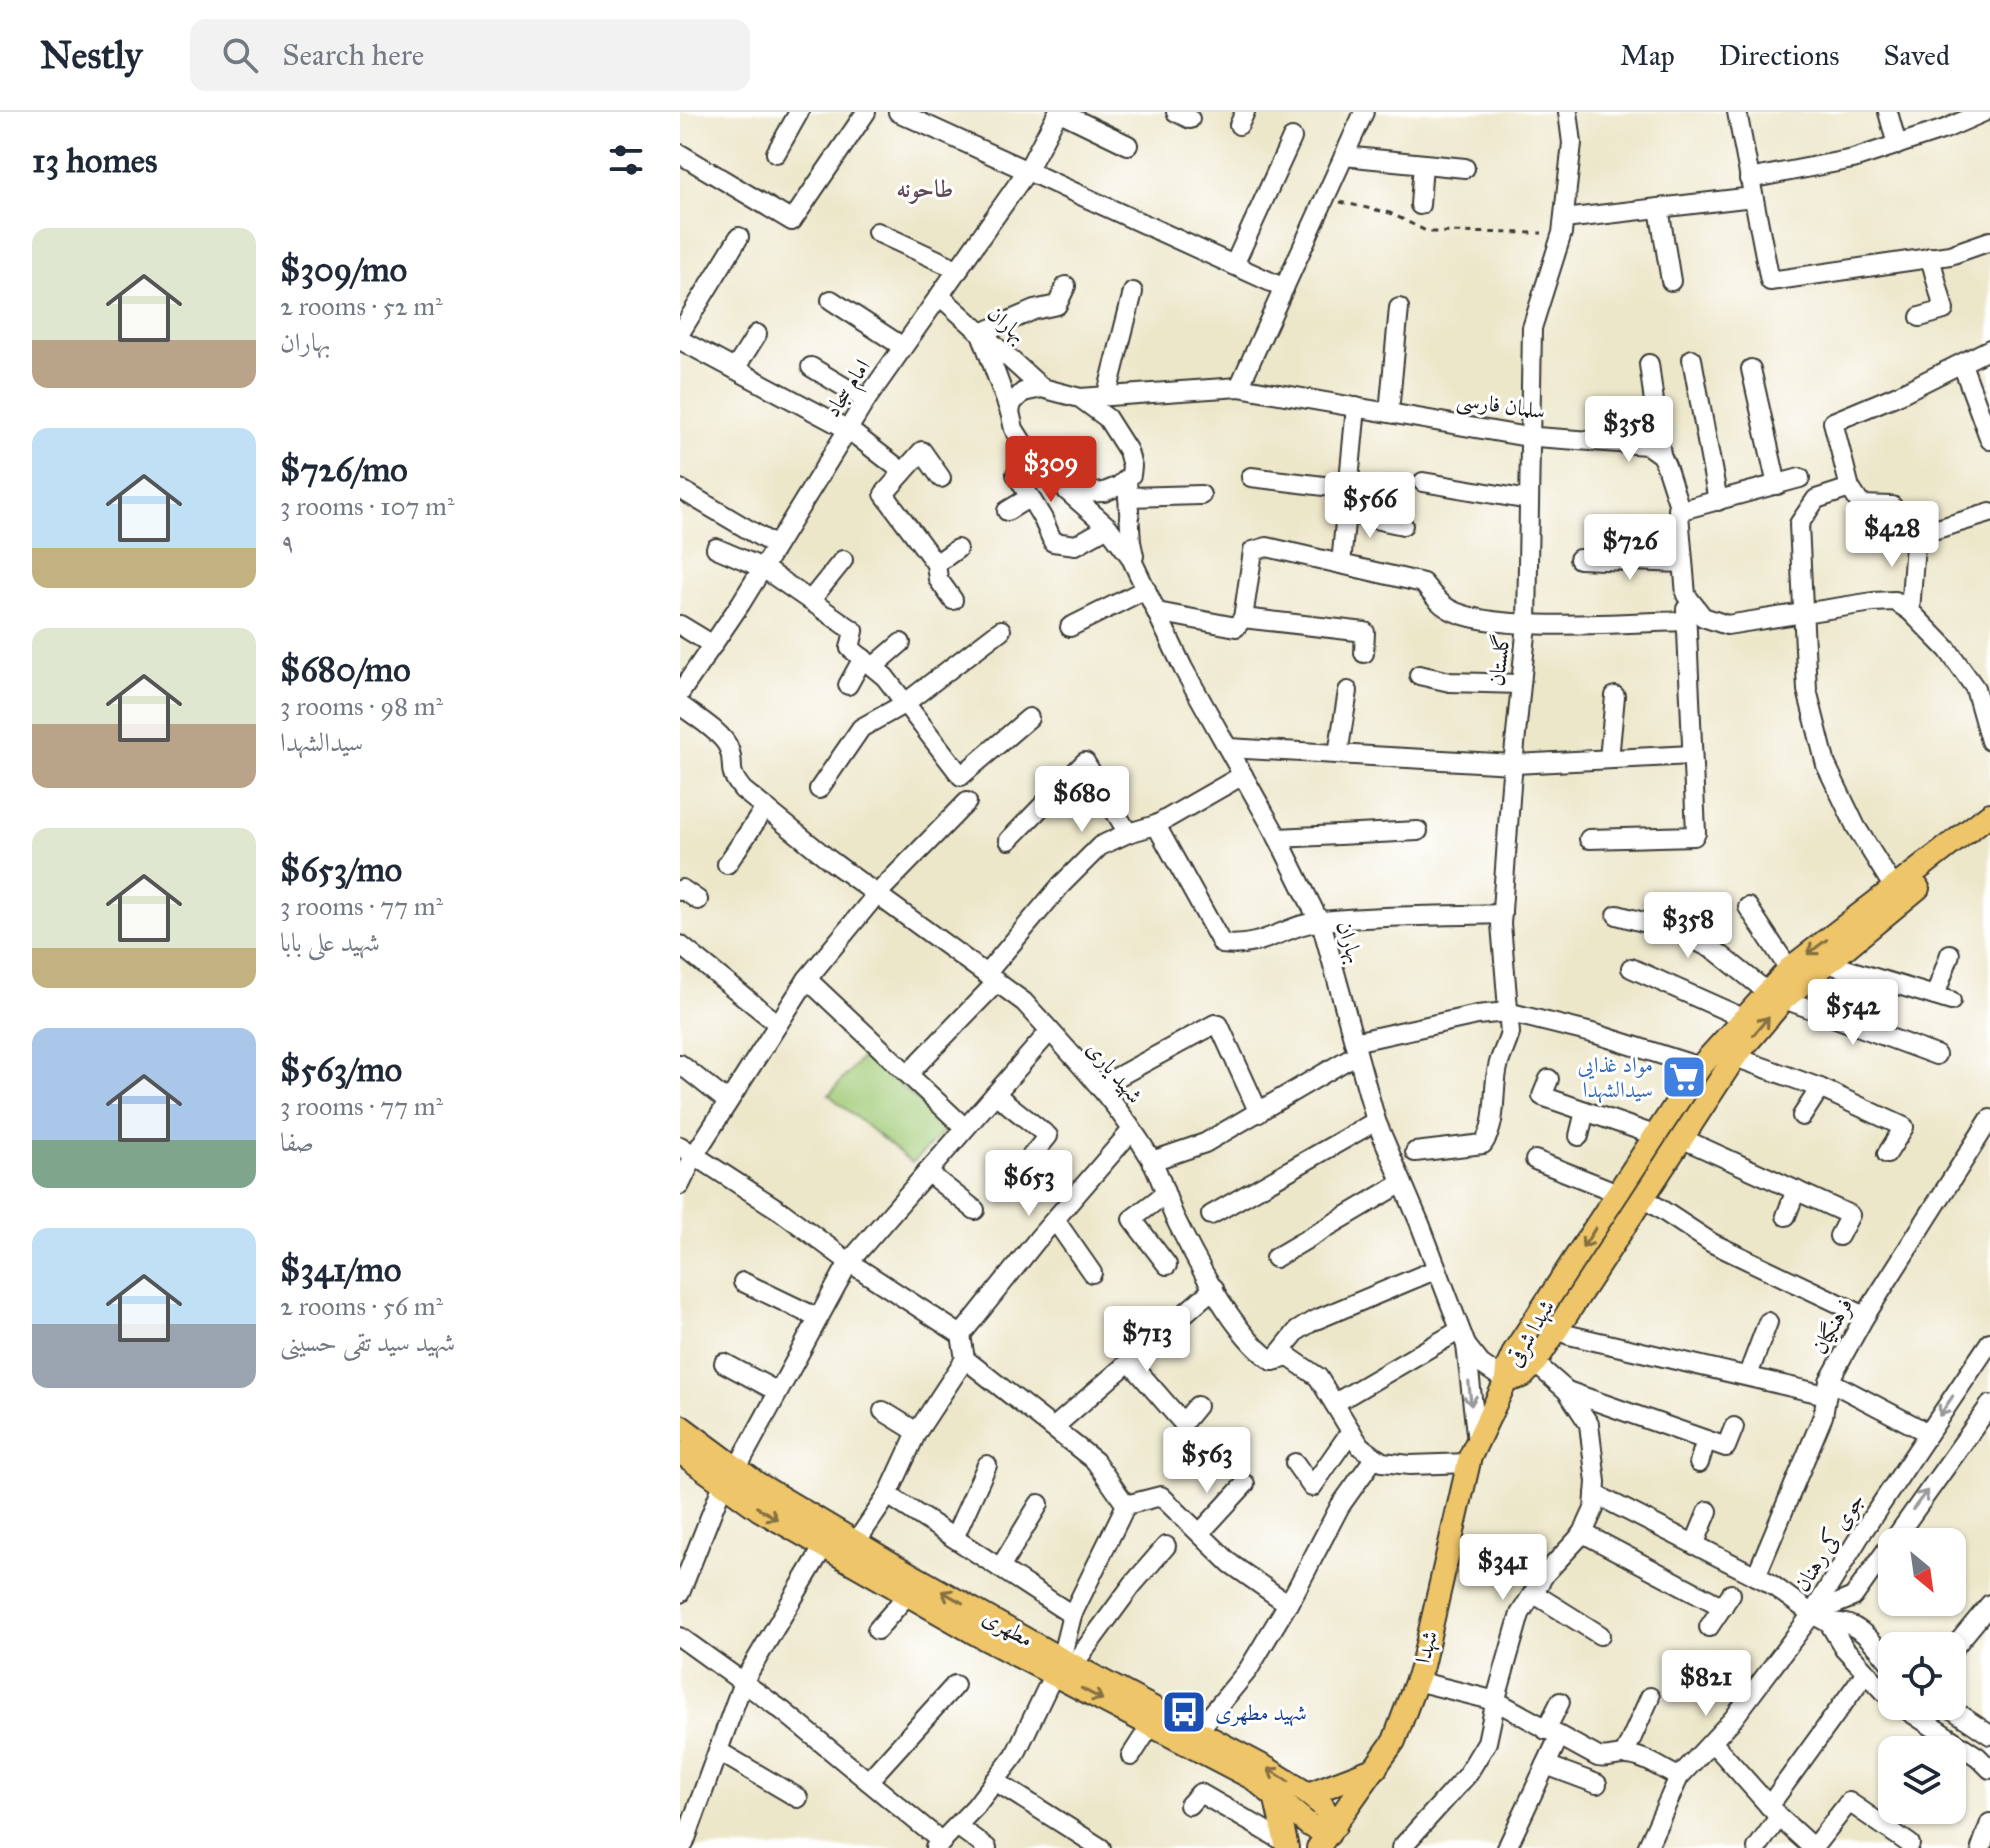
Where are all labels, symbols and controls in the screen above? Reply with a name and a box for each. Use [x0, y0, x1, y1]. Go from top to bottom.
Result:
search box [190, 19, 750, 91]
text: Nestly [40, 32, 142, 78]
icon: search [218, 33, 262, 77]
text: Search here [282, 37, 424, 73]
text: Map [1620, 38, 1675, 73]
text: Directions [1719, 38, 1840, 73]
text: Saved [1884, 38, 1950, 73]
icon: filters [604, 138, 648, 182]
text: 13 homes [32, 140, 157, 181]
district label: طاحونه [897, 174, 953, 204]
text: $309/mo [280, 249, 407, 290]
icon: home [96, 260, 192, 356]
text: 2 rooms · 52 m² [280, 290, 443, 322]
street label: بهاران [981, 300, 1032, 349]
text: بهاران [280, 326, 331, 358]
street label: امام سجاد [818, 354, 881, 425]
street label: سلمان فارسی [1455, 385, 1547, 427]
pin: $358 [1582, 396, 1676, 464]
text: $358 [1603, 406, 1655, 438]
pin: $309 [1004, 436, 1098, 504]
text: $309 [1023, 446, 1079, 478]
text: $726/mo [280, 449, 408, 490]
icon: home [96, 460, 192, 556]
pin: $566 [1323, 472, 1417, 540]
text: $566 [1343, 482, 1397, 514]
text: 3 rooms · 107 m² [280, 490, 455, 522]
pin: $428 [1845, 501, 1939, 569]
text: $428 [1864, 511, 1920, 543]
pin: $726 [1583, 514, 1677, 582]
text: $726 [1602, 524, 1658, 556]
text: ۹ [280, 526, 295, 558]
street label: گلستان [1482, 632, 1516, 688]
text: $680/mo [280, 649, 411, 690]
icon: home [96, 660, 192, 756]
text: 3 rooms · 98 m² [280, 690, 443, 722]
text: سیدالشهدا [280, 726, 363, 758]
pin: $680 [1035, 766, 1129, 834]
text: $680 [1053, 776, 1111, 808]
text: $653/mo [280, 849, 402, 890]
icon: home [96, 860, 192, 956]
text: 3 rooms · 77 m² [280, 890, 443, 922]
pin: $358 [1641, 892, 1735, 960]
text: $358 [1662, 902, 1714, 934]
street label: بهاران [1330, 918, 1369, 967]
text: شهید علی بابا [280, 926, 380, 958]
one-way arrow [1807, 938, 1828, 955]
pin: $542 [1806, 979, 1900, 1047]
text: $542 [1826, 989, 1880, 1021]
one-way arrow [1752, 1016, 1770, 1036]
street label: شهید یاری [1080, 1035, 1149, 1109]
text: $563/mo [280, 1049, 402, 1090]
place label: مواد غذایی سیدالشهدا [1578, 1051, 1653, 1104]
supermarket icon: مواد غذایی سیدالشهدا [1660, 1053, 1708, 1101]
icon: home [96, 1060, 192, 1156]
text: 3 rooms · 77 m² [280, 1090, 443, 1122]
text: صفا [280, 1126, 314, 1158]
pin: $653 [982, 1150, 1076, 1218]
text: $653 [1003, 1160, 1055, 1192]
one-way arrow [1581, 1226, 1597, 1248]
text: $341/mo [280, 1249, 401, 1290]
icon: home [96, 1260, 192, 1356]
text: 2 rooms · 56 m² [280, 1290, 443, 1322]
street label: فرهنگیان [1806, 1293, 1859, 1359]
street label: شهدا شرقی [1500, 1295, 1561, 1372]
pin: $713 [1100, 1306, 1194, 1374]
text: $713 [1122, 1316, 1172, 1348]
text: شهید سید تقی حسینی [280, 1326, 455, 1358]
one-way arrow [1463, 1380, 1478, 1407]
one-way arrow [1938, 1395, 1954, 1417]
pin: $563 [1160, 1427, 1254, 1495]
text: $563 [1181, 1437, 1233, 1469]
street label: جوی کی رهنان [1788, 1488, 1870, 1596]
one-way arrow [1911, 1490, 1928, 1511]
one-way arrow [755, 1506, 778, 1522]
north arrow [1878, 1528, 1966, 1616]
map controls [1878, 1528, 1966, 1824]
pin: $341 [1456, 1534, 1550, 1602]
text: $341 [1478, 1544, 1528, 1576]
one-way arrow [941, 1589, 964, 1605]
street label: مطهری [978, 1603, 1038, 1654]
street label: شهدا [1409, 1628, 1444, 1666]
button: locate [1878, 1632, 1966, 1720]
pin: $821 [1659, 1650, 1753, 1718]
text: $821 [1680, 1660, 1732, 1692]
one-way arrow [1079, 1686, 1103, 1702]
bus stop icon: شهید مطهری [1160, 1688, 1208, 1736]
place label: شهید مطهری [1215, 1699, 1307, 1727]
button: layers [1878, 1736, 1966, 1824]
one-way arrow [1267, 1767, 1290, 1783]

